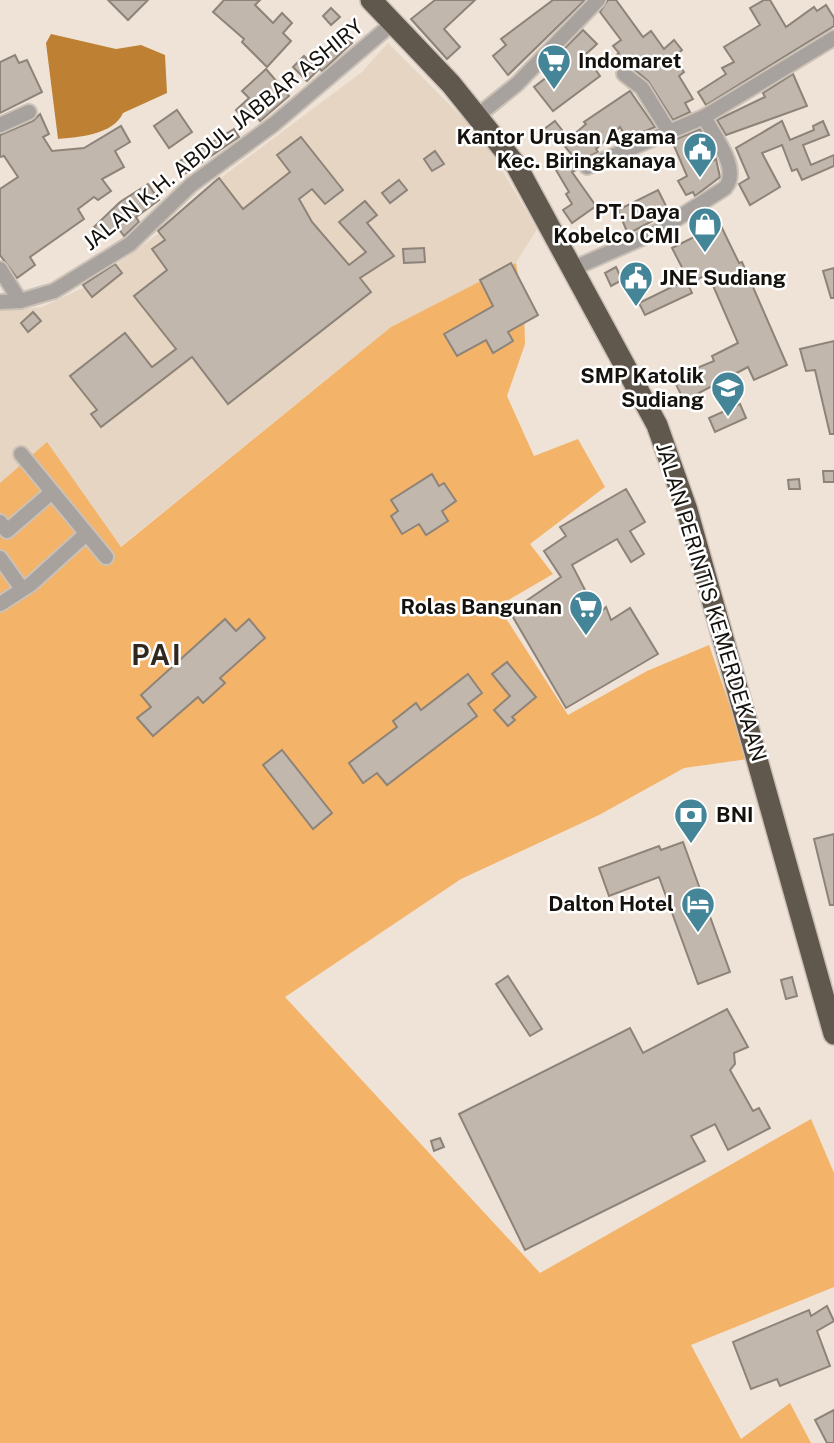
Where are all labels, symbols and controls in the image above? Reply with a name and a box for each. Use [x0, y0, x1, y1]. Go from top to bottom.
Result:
street label: JALAN K.H. ABDUL JABBAR ASHIRY [78, 14, 368, 255]
supermarket icon: Indomaret [535, 42, 573, 91]
place label: Indomaret [578, 48, 682, 73]
place label: Kantor Urusan Agama Kec. Biringkanaya [456, 124, 676, 173]
public building icon: Kantor Urusan Agama Kec. Biringkanaya [681, 130, 719, 179]
place label: PT. Daya Kobelco CMI [553, 199, 680, 248]
shop icon: PT. Daya Kobelco CMI [686, 205, 724, 254]
public building icon: JNE Sudiang [617, 259, 655, 308]
place label: JNE Sudiang [660, 265, 786, 290]
place label: SMP Katolik Sudiang [580, 363, 704, 412]
school or university icon: SMP Katolik Sudiang [709, 369, 747, 418]
street label: JALAN PERINTIS KEMERDEKAAN [651, 439, 772, 764]
supermarket icon: Rolas Bangunan [567, 588, 605, 637]
place label: Rolas Bangunan [400, 594, 562, 619]
district label: PAI [131, 638, 183, 671]
bank icon: BNI [672, 796, 710, 845]
place label: BNI [716, 802, 754, 827]
hotel icon: Dalton Hotel [679, 885, 717, 934]
place label: Dalton Hotel [548, 891, 674, 916]

